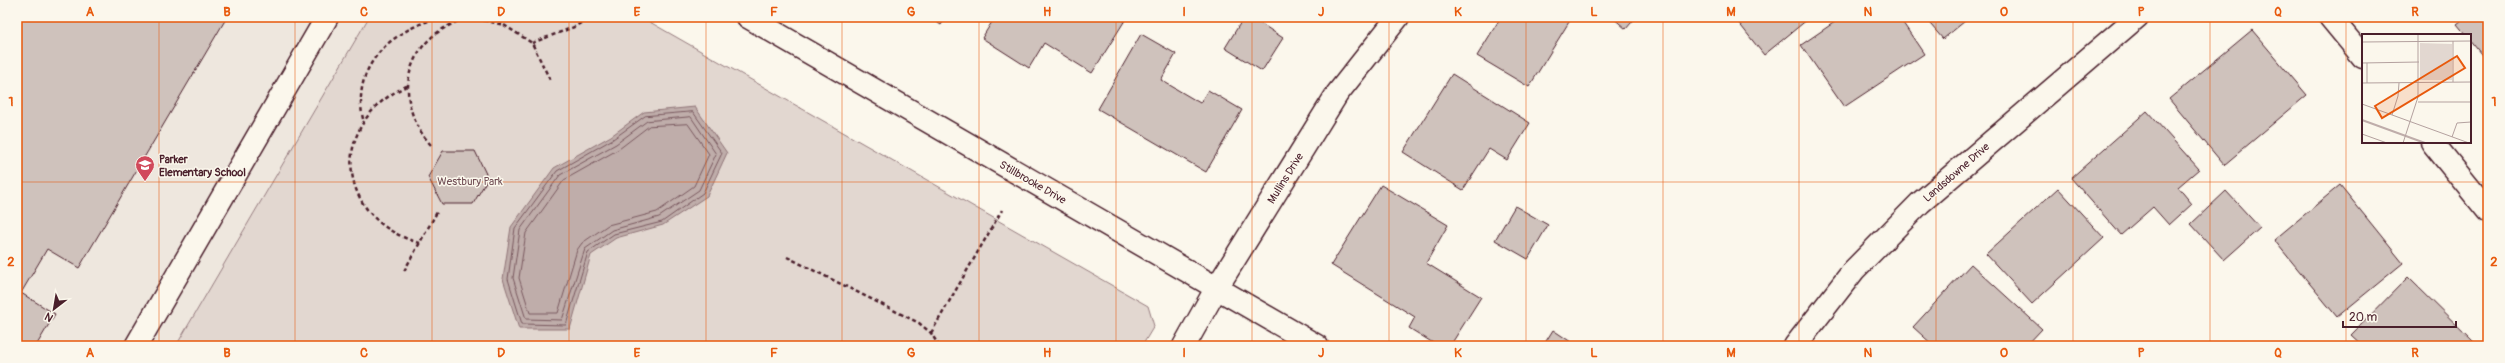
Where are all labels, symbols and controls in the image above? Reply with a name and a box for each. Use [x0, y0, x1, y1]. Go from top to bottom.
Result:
text: A [86, 4, 95, 20]
text: B [223, 4, 231, 20]
text: C [360, 4, 368, 20]
text: D [497, 4, 505, 20]
text: E [634, 4, 641, 20]
text: F [770, 4, 778, 20]
text: G [907, 4, 916, 20]
text: H [1043, 4, 1051, 20]
text: I [1182, 4, 1186, 20]
text: J [1318, 4, 1324, 20]
text: K [1454, 4, 1462, 20]
text: L [1590, 4, 1598, 20]
text: M [1726, 4, 1736, 20]
text: N [1864, 4, 1873, 20]
text: O [2000, 4, 2009, 20]
text: P [2137, 4, 2145, 20]
text: Q [2274, 4, 2282, 20]
text: R [2411, 4, 2419, 20]
inset map [2362, 34, 2471, 143]
text: 1 [8, 94, 14, 110]
text: 1 [2491, 94, 2497, 110]
street label: Landsdowne Drive [1921, 140, 1993, 205]
street label: Mullins Drive [1265, 150, 1306, 206]
place label: Parker Elementary School [159, 153, 246, 179]
school or university icon: Parker Elementary School [134, 154, 156, 182]
street label: Stillbrooke Drive [997, 158, 1069, 207]
park label: Westbury Park [437, 175, 503, 188]
text: 2 [7, 254, 15, 270]
text: 2 [2490, 254, 2498, 270]
north arrow [34, 289, 74, 329]
scale bar [2343, 303, 2456, 329]
text: N [42, 309, 56, 325]
text: 20 m [2349, 310, 2378, 325]
text: A [86, 345, 95, 361]
text: B [223, 345, 231, 361]
text: C [360, 345, 368, 361]
text: D [497, 345, 505, 361]
text: E [634, 345, 641, 361]
text: F [770, 345, 778, 361]
text: G [907, 345, 916, 361]
text: H [1043, 345, 1051, 361]
text: I [1182, 345, 1186, 361]
text: J [1318, 345, 1324, 361]
text: K [1454, 345, 1462, 361]
text: L [1590, 345, 1598, 361]
text: M [1726, 345, 1736, 361]
text: N [1864, 345, 1873, 361]
text: O [2000, 345, 2009, 361]
text: P [2137, 345, 2145, 361]
text: Q [2274, 345, 2282, 361]
text: R [2411, 345, 2419, 361]

